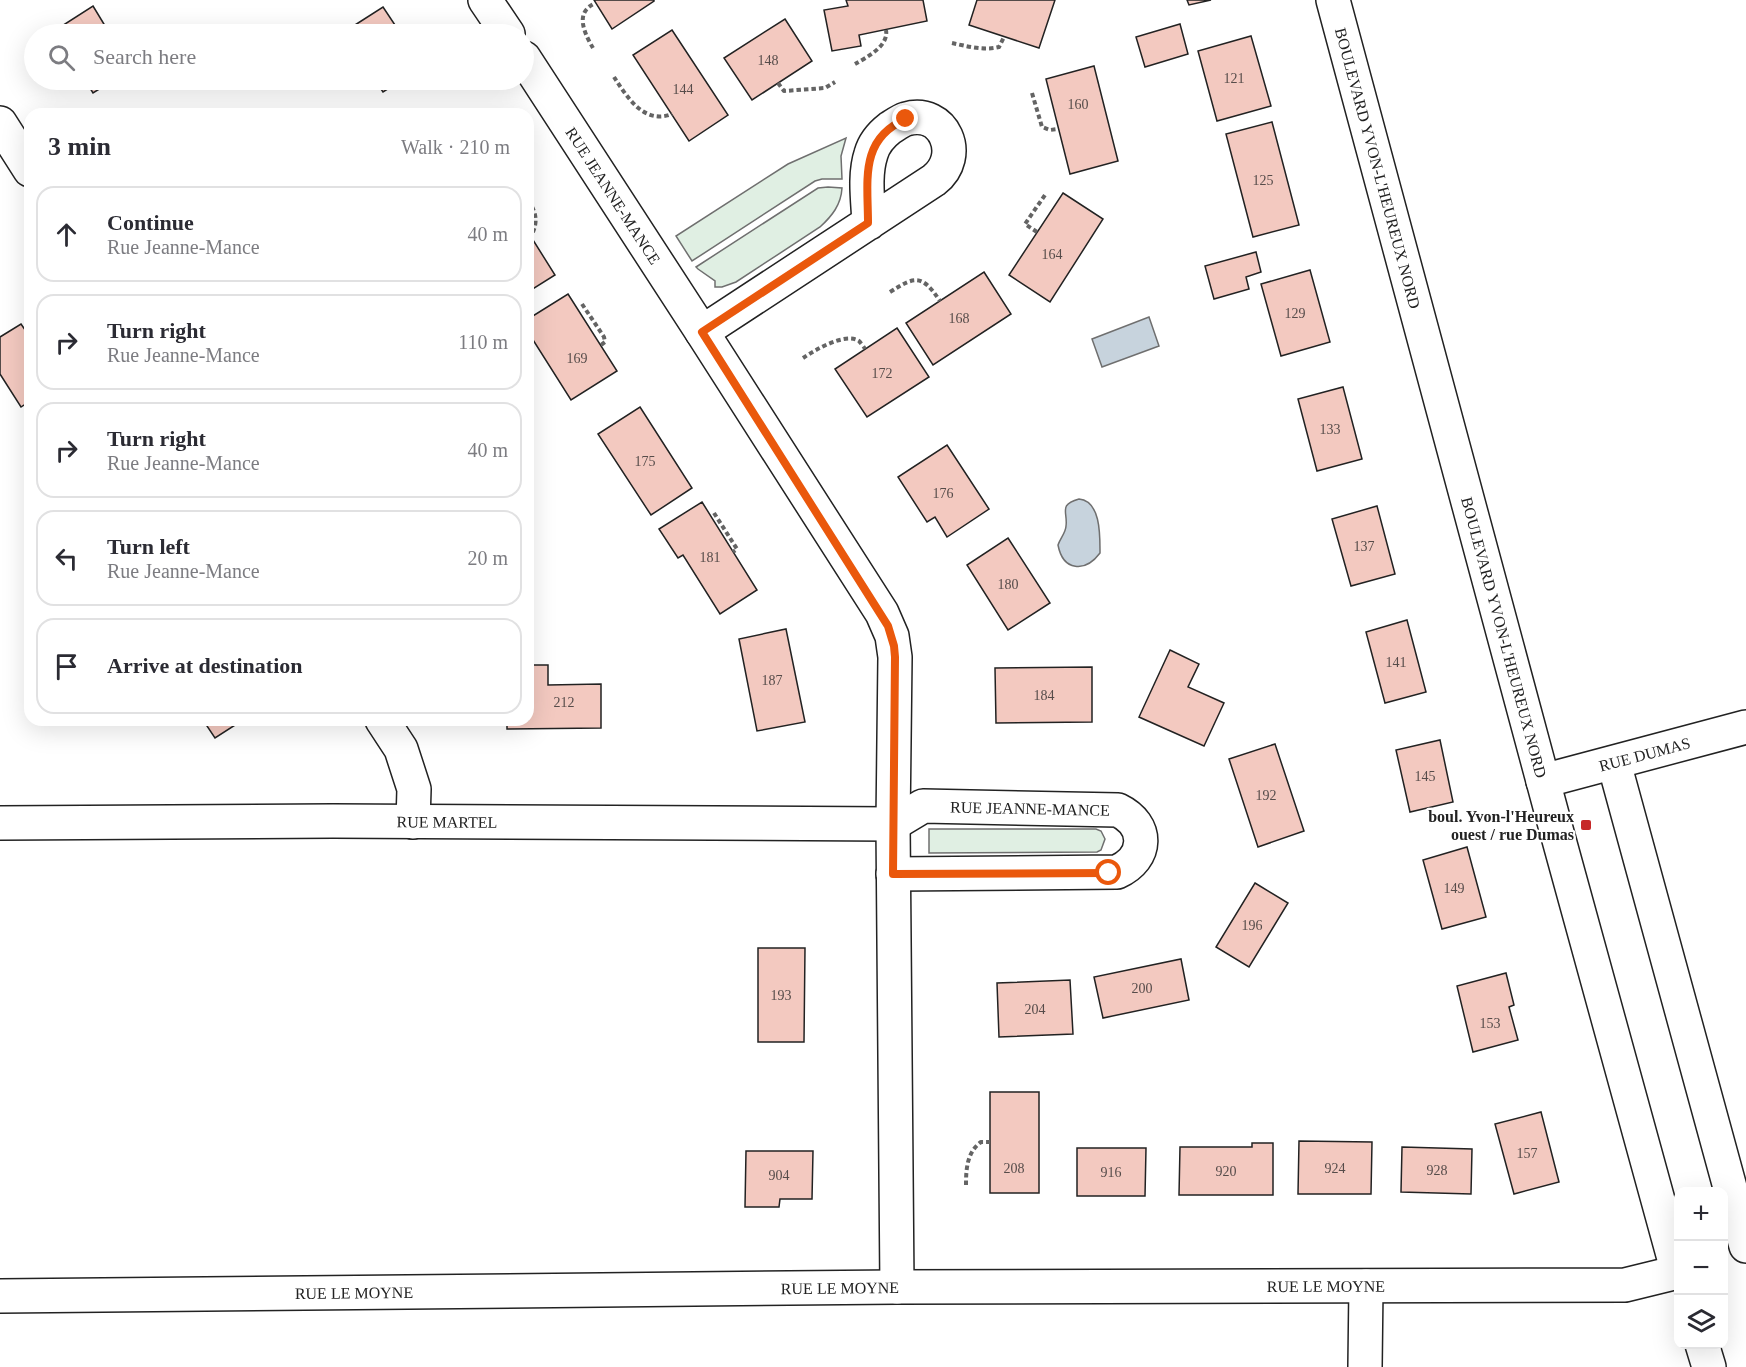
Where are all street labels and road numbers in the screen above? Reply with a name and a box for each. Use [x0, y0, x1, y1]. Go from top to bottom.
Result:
street label: BOULEVARD YVON-L'HEUREUX NORD [1332, 26, 1424, 310]
street label: RUE JEANNE-MANCE [562, 124, 664, 267]
street label: BOULEVARD YVON-L'HEUREUX NORD [1458, 495, 1550, 780]
street label: RUE DUMAS [1597, 734, 1692, 775]
street label: RUE JEANNE-MANCE [950, 799, 1110, 819]
street label: RUE MARTEL [397, 813, 497, 831]
street label: RUE LE MOYNE [1267, 1278, 1385, 1295]
street label: RUE LE MOYNE [781, 1279, 899, 1297]
street label: RUE LE MOYNE [295, 1284, 413, 1302]

